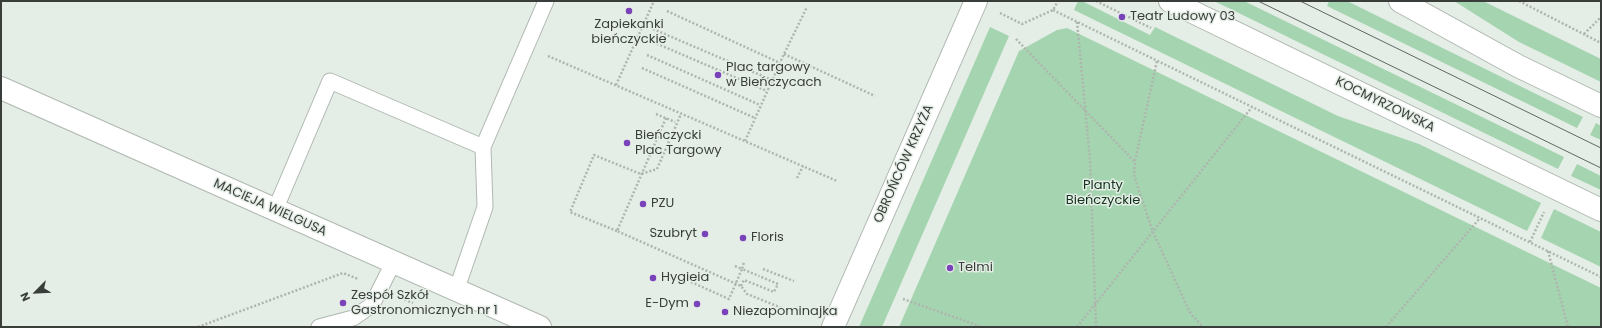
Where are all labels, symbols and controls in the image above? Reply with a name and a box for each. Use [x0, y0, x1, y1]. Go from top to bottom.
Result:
marker: Zapiekanki bieńczyckie [624, 6, 634, 16]
place label: Teatr Ludowy 03 [1130, 9, 1235, 25]
marker: Teatr Ludowy 03 [1117, 12, 1127, 22]
place label: Zapiekanki bieńczyckie [591, 17, 667, 48]
place label: Plac targowy w Bieńczycach [726, 60, 822, 91]
marker: Plac targowy w Bieńczycach [713, 70, 723, 80]
street label: KOCMYRZOWSKA [1333, 74, 1437, 136]
street label: OBROŃCÓW KRZYŻA [871, 102, 937, 226]
place label: Bieńczycki Plac Targowy [635, 128, 722, 159]
marker: Bieńczycki Plac Targowy [622, 138, 632, 148]
street label: MACIEJA WIELGUSA [211, 176, 329, 240]
park label: Planty Bieńczyckie [1066, 178, 1140, 209]
place label: PZU [651, 196, 674, 212]
marker: PZU [638, 199, 648, 209]
place label: Szubryt [649, 226, 697, 242]
marker: Szubryt [700, 229, 710, 239]
place label: Floris [751, 230, 784, 246]
marker: Floris [738, 233, 748, 243]
place label: Telmi [958, 260, 993, 276]
marker: Telmi [945, 263, 955, 273]
place label: Hygieia [661, 270, 709, 286]
north arrow [16, 272, 56, 312]
marker: Hygieia [648, 273, 658, 283]
place label: Zespół Szkół Gastronomicznych nr 1 [351, 288, 498, 319]
text: N [16, 290, 34, 304]
place label: E-Dym [645, 296, 689, 312]
marker: Zespół Szkół Gastronomicznych nr 1 [338, 298, 348, 308]
marker: E-Dym [692, 299, 702, 309]
place label: Niezapominajka [733, 304, 838, 320]
marker: Niezapominajka [720, 307, 730, 317]

